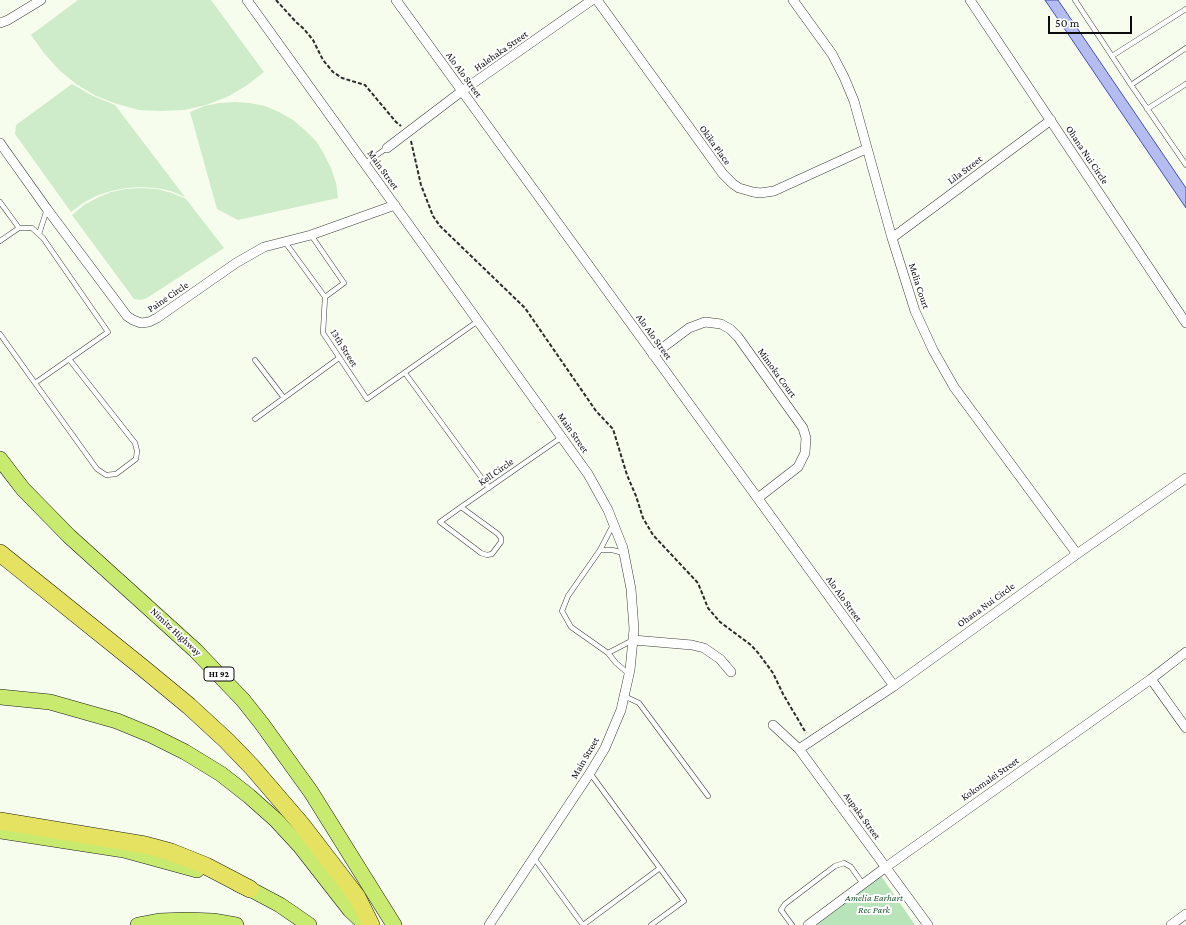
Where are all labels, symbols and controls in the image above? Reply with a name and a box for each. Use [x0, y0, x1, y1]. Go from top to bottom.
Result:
scale bar [1050, 8, 1134, 34]
text: 50 m [1055, 16, 1079, 30]
street label: Halehaka Street [472, 28, 530, 74]
street label: Alo Alo Street [443, 50, 485, 100]
street label: Okika Place [697, 123, 733, 167]
street label: Ohana Nui Circle [1063, 123, 1111, 187]
street label: Main Street [365, 148, 401, 192]
street label: Lila Street [945, 153, 985, 187]
street label: Melia Court [906, 262, 932, 310]
street label: Paine Circle [145, 279, 191, 315]
street label: Alo Alo Street [633, 312, 675, 362]
street label: 13th Street [328, 327, 360, 369]
street label: Mimoka Court [755, 346, 799, 400]
street label: Main Street [555, 411, 591, 455]
street label: Kell Circle [476, 456, 516, 488]
street label: Alo Alo Street [823, 574, 865, 624]
street label: Ohana Nui Circle [955, 580, 1017, 630]
street label: Nimitz Highway [148, 605, 204, 659]
road number: HI 92 [204, 667, 234, 681]
street label: Main Street [568, 735, 602, 781]
street label: Kokomalei Street [959, 755, 1021, 803]
street label: Aupaka Street [841, 790, 883, 842]
park label: Amelia Earhart Rec Park [845, 892, 903, 916]

